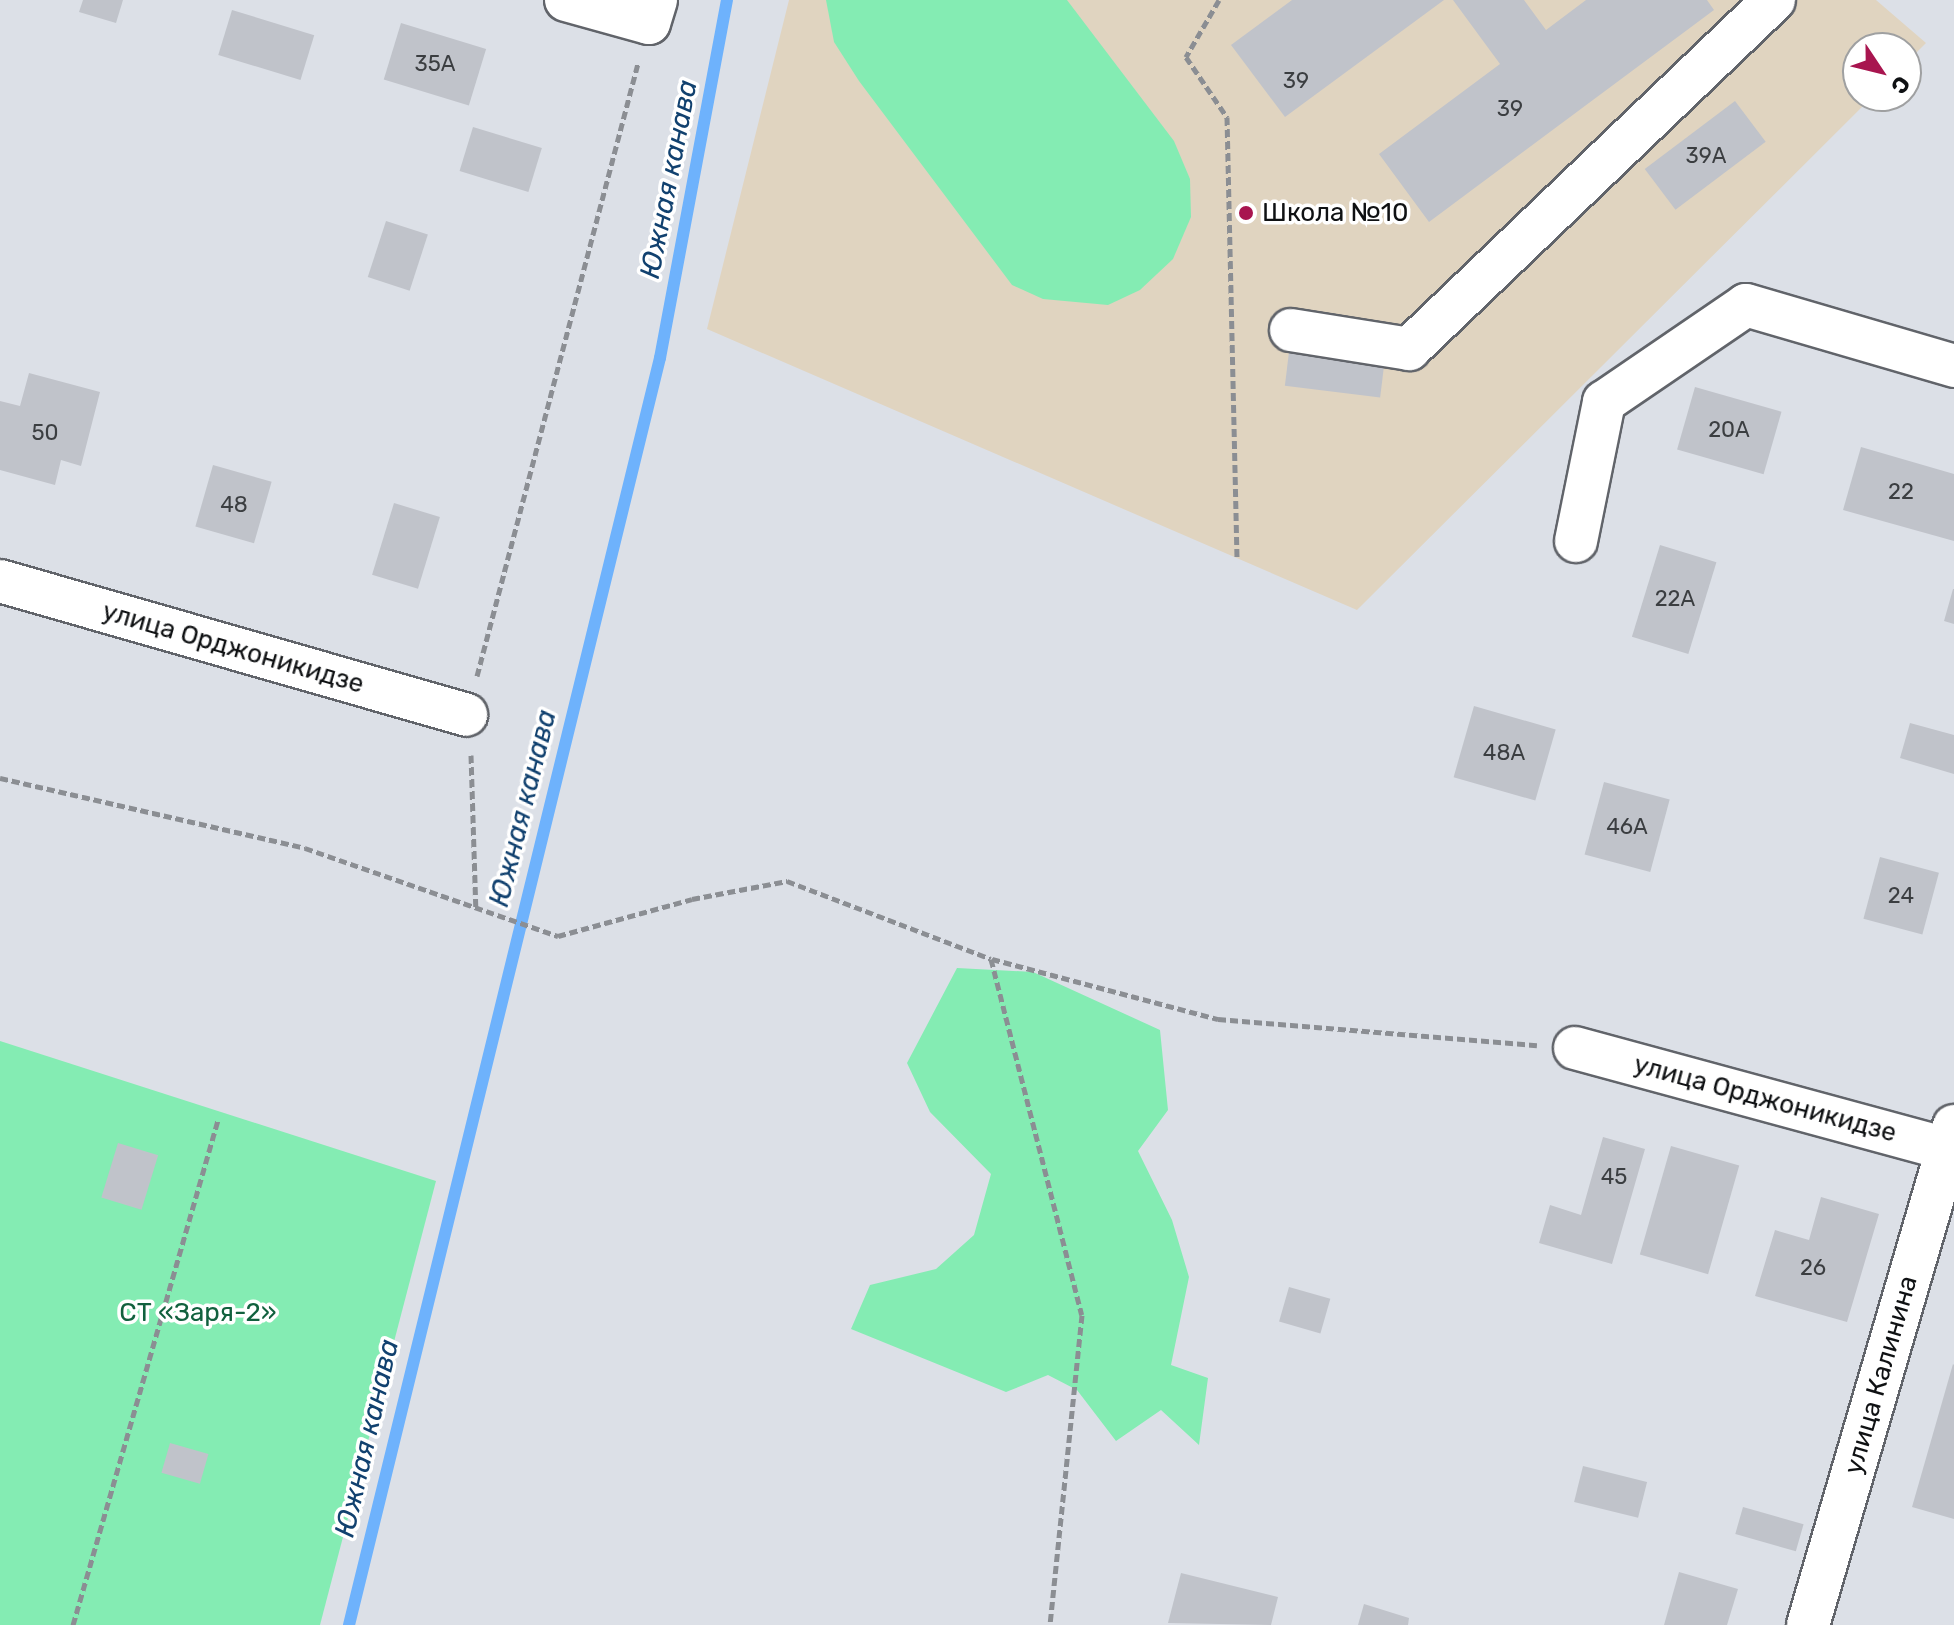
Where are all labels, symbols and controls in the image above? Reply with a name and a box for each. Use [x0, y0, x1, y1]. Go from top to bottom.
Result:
north arrow [1842, 32, 1922, 112]
house number: 35А [414, 51, 456, 77]
house number: 39 [1283, 68, 1309, 94]
text: С [1885, 71, 1916, 99]
water label: Южная канава [633, 77, 705, 281]
house number: 39 [1497, 96, 1523, 122]
house number: 39А [1685, 143, 1727, 169]
place label: Школа №10 [1262, 197, 1408, 229]
marker: Школа №10 [1237, 204, 1255, 222]
house number: 20А [1708, 417, 1750, 443]
house number: 50 [31, 420, 59, 446]
house number: 22 [1888, 479, 1914, 505]
house number: 48 [220, 492, 248, 518]
house number: 22А [1655, 586, 1695, 612]
street label: улица Орджоникидзе [99, 596, 367, 700]
water label: Южная канава [482, 706, 564, 910]
house number: 48А [1483, 740, 1525, 766]
house number: 46А [1606, 814, 1648, 840]
house number: 24 [1888, 883, 1914, 909]
street label: улица Орджоникидзе [1630, 1049, 1900, 1149]
house number: 45 [1601, 1164, 1627, 1190]
house number: 26 [1800, 1255, 1826, 1281]
street label: улица Калинина [1838, 1272, 1924, 1478]
park label: СТ «Заря-2» [119, 1297, 277, 1329]
water label: Южная канава [328, 1336, 406, 1540]

